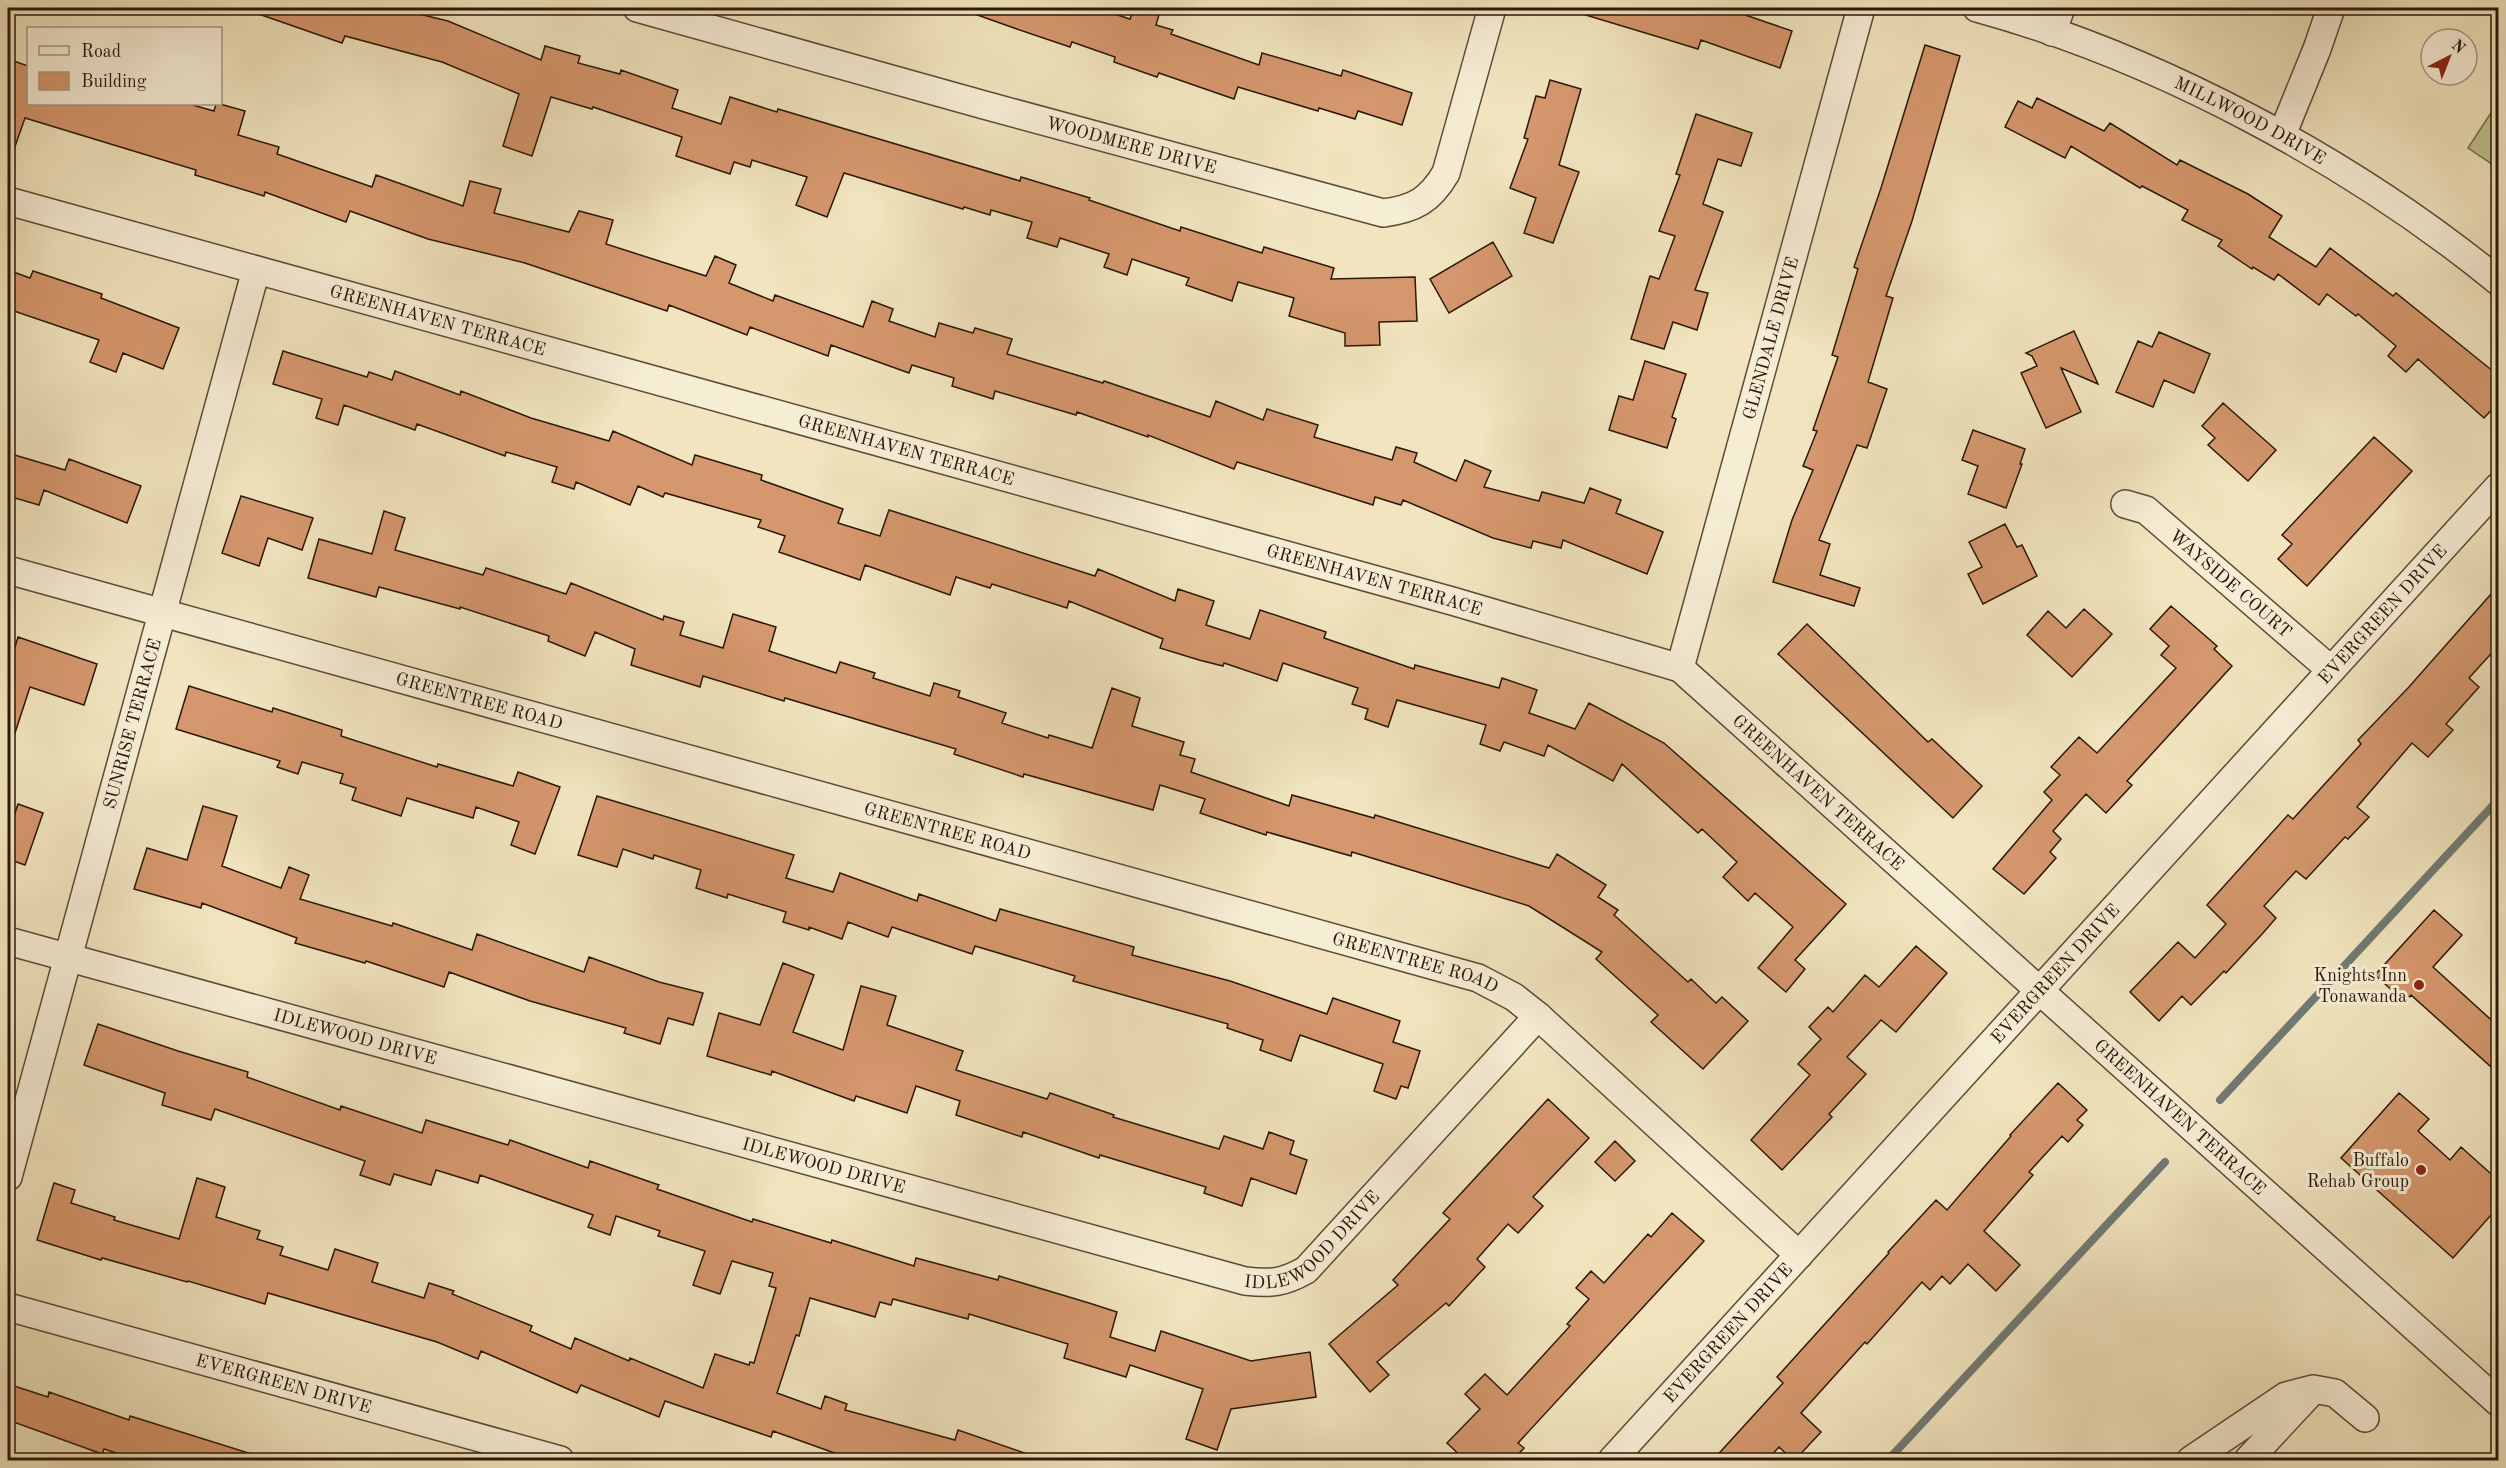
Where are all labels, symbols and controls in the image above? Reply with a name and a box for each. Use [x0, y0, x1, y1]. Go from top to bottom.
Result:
legend [27, 27, 222, 105]
north arrow [2419, 27, 2479, 87]
text: N [2448, 37, 2468, 58]
text: Road [81, 43, 121, 61]
text: Building [81, 73, 147, 91]
street label: MILLWOOD DRIVE [2171, 74, 2328, 168]
street label: WOODMERE DRIVE [1044, 114, 1218, 177]
street label: GLENDALE DRIVE [1741, 255, 1802, 422]
street label: GREENHAVEN TERRACE [328, 283, 548, 360]
street label: GREENHAVEN TERRACE [796, 412, 1016, 489]
street label: WAYSIDE COURT [2166, 527, 2295, 642]
street label: GREENHAVEN TERRACE [1264, 542, 1484, 619]
street label: EVERGREEN DRIVE [2315, 542, 2451, 688]
street label: SUNRISE TERRACE [101, 637, 165, 811]
street label: GREENTREE ROAD [393, 670, 564, 733]
street label: GREENHAVEN TERRACE [1729, 712, 1907, 874]
street label: GREENTREE ROAD [862, 800, 1033, 863]
street label: EVERGREEN DRIVE [1988, 901, 2124, 1047]
street label: GREENTREE ROAD [1330, 930, 1501, 997]
place label: Knights Inn Tonawanda [2314, 967, 2407, 1006]
marker: Knights Inn Tonawanda [2412, 978, 2426, 992]
street label: IDLEWOOD DRIVE [271, 1006, 438, 1068]
street label: GREENHAVEN TERRACE [2090, 1036, 2269, 1199]
street label: IDLEWOOD DRIVE [740, 1135, 907, 1197]
place label: Buffalo Rehab Group [2307, 1152, 2409, 1191]
marker: Buffalo Rehab Group [2414, 1163, 2428, 1177]
street label: IDLEWOOD DRIVE [1243, 1188, 1383, 1293]
street label: EVERGREEN DRIVE [1661, 1260, 1796, 1407]
street label: EVERGREEN DRIVE [193, 1351, 373, 1417]

